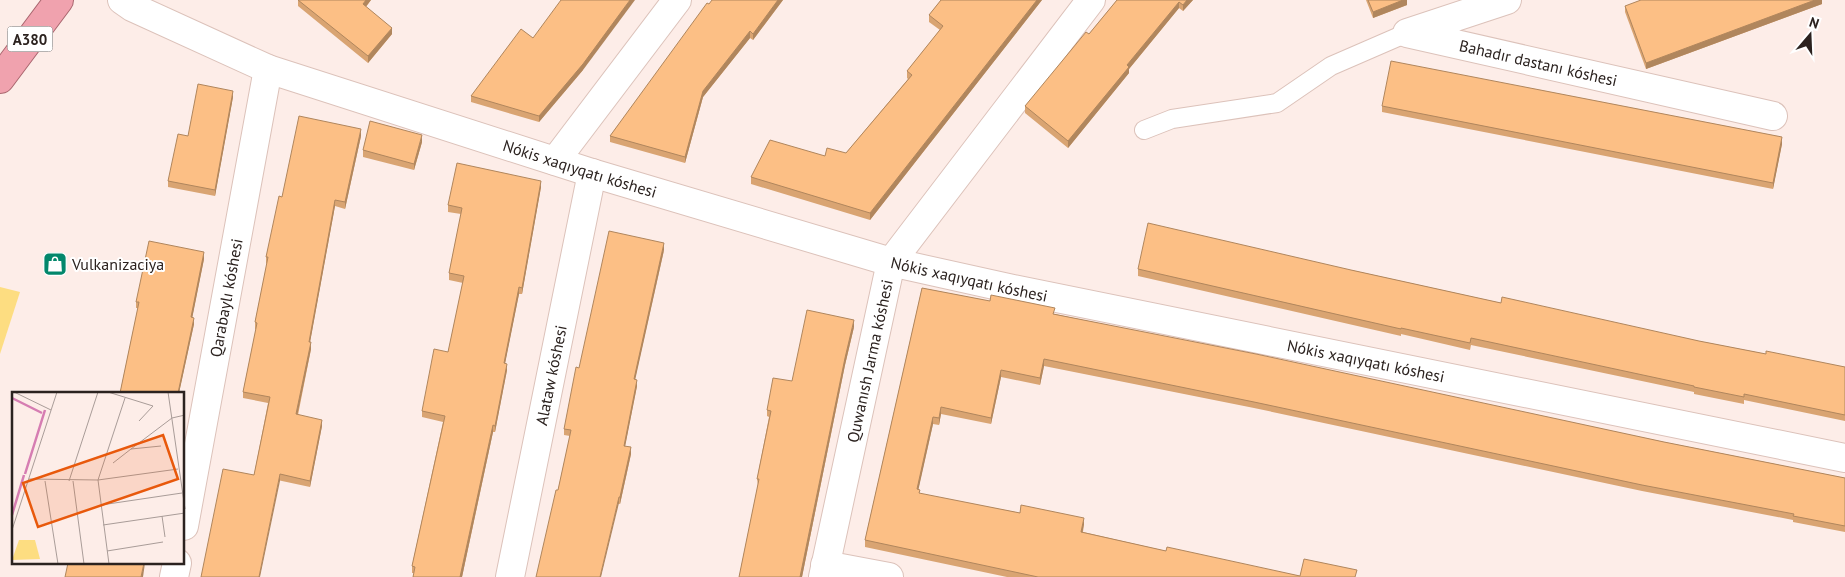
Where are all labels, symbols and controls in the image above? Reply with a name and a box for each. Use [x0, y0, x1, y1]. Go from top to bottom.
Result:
north arrow [1785, 10, 1835, 60]
text: N [1807, 13, 1822, 33]
road number: A380 [8, 26, 52, 52]
street label: Bahadır dastanı kóshesi [1457, 35, 1619, 90]
street label: Nókis xaqıyqatı kóshesi [500, 135, 659, 202]
street label: Qarabaylı kóshesi [205, 237, 247, 359]
shop icon: Vulkanizaciya [42, 251, 68, 277]
street label: Nókis xaqıyqatı kóshesi [889, 252, 1049, 306]
place label: Vulkanizaciya [71, 254, 164, 274]
street label: Quwanısh Jarma kóshesi [842, 278, 897, 444]
street label: Alataw kóshesi [531, 323, 571, 427]
street label: Nókis xaqıyqatı kóshesi [1286, 335, 1446, 386]
inset map [12, 392, 185, 564]

